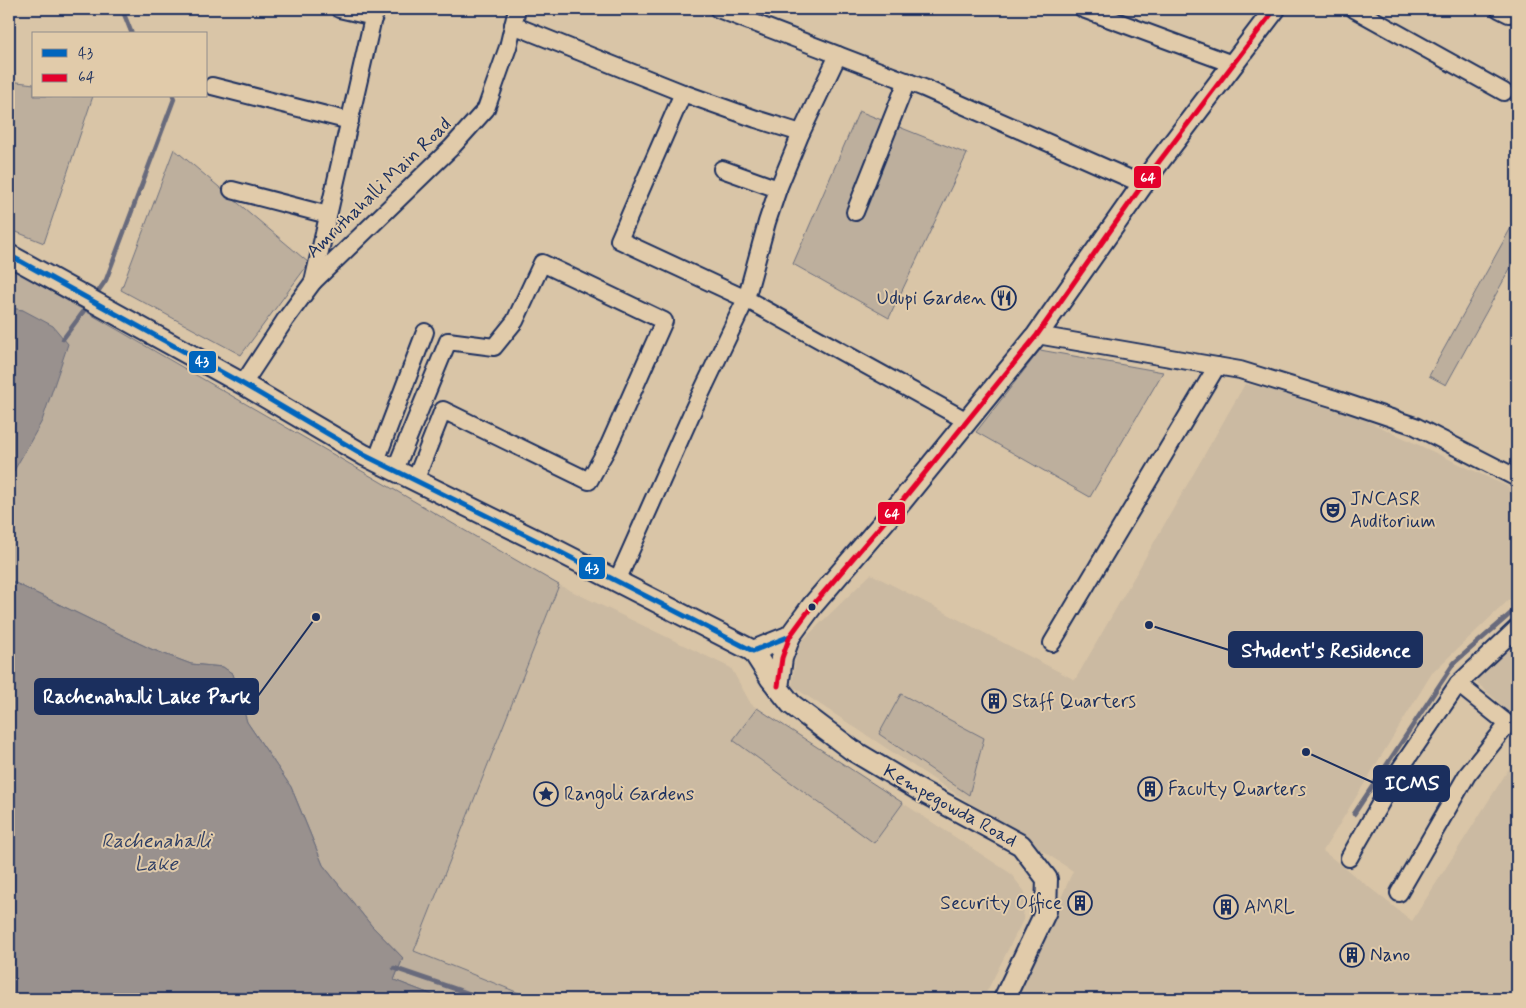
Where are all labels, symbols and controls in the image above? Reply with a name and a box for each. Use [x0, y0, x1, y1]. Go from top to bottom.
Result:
legend [32, 32, 208, 98]
text: 43 [78, 44, 93, 64]
text: 64 [78, 68, 95, 88]
street label: Amruthahalli Main Road [301, 112, 457, 264]
line badge: 64 [1133, 165, 1162, 189]
text: 64 [1140, 169, 1156, 187]
restaurant icon: Udupi Garden [991, 285, 1017, 311]
place label: Udupi Garden [877, 286, 986, 311]
line badge: 43 [188, 350, 217, 374]
text: 43 [195, 353, 209, 371]
place label: JNCASR Auditorium [1350, 487, 1436, 534]
theatre icon: JNCASR Auditorium [1320, 497, 1346, 523]
line badge: 64 [877, 501, 906, 525]
text: 64 [884, 505, 900, 523]
line badge: 43 [578, 556, 606, 580]
text: 43 [585, 560, 599, 578]
unlabelled marker [807, 602, 817, 612]
callout: Student's Residence [1229, 632, 1422, 667]
text: Student's Residence [1241, 638, 1411, 665]
callout: Rachenahalli Lake Park [35, 679, 258, 714]
text: Rachenahalli Lake Park [43, 684, 252, 711]
building icon: Staff Quarters [981, 688, 1007, 714]
place label: Staff Quarters [1012, 689, 1136, 714]
street label: Kempegowda Road [878, 759, 1021, 854]
callout: ICMS [1374, 766, 1449, 801]
text: ICMS [1385, 771, 1440, 798]
building icon: Faculty Quarters [1137, 776, 1163, 802]
place label: Faculty Quarters [1168, 777, 1307, 802]
place icon: Rangoli Gardens [533, 781, 559, 807]
place label: Rangoli Gardens [564, 782, 694, 809]
water label: Rachenahalli Lake [101, 828, 214, 878]
building icon: Security Office [1067, 890, 1093, 916]
place label: Security Office [940, 891, 1062, 916]
building icon: AMRL [1213, 894, 1239, 920]
place label: AMRL [1244, 895, 1295, 920]
building icon: Nano [1339, 942, 1365, 968]
place label: Nano [1370, 943, 1410, 968]

